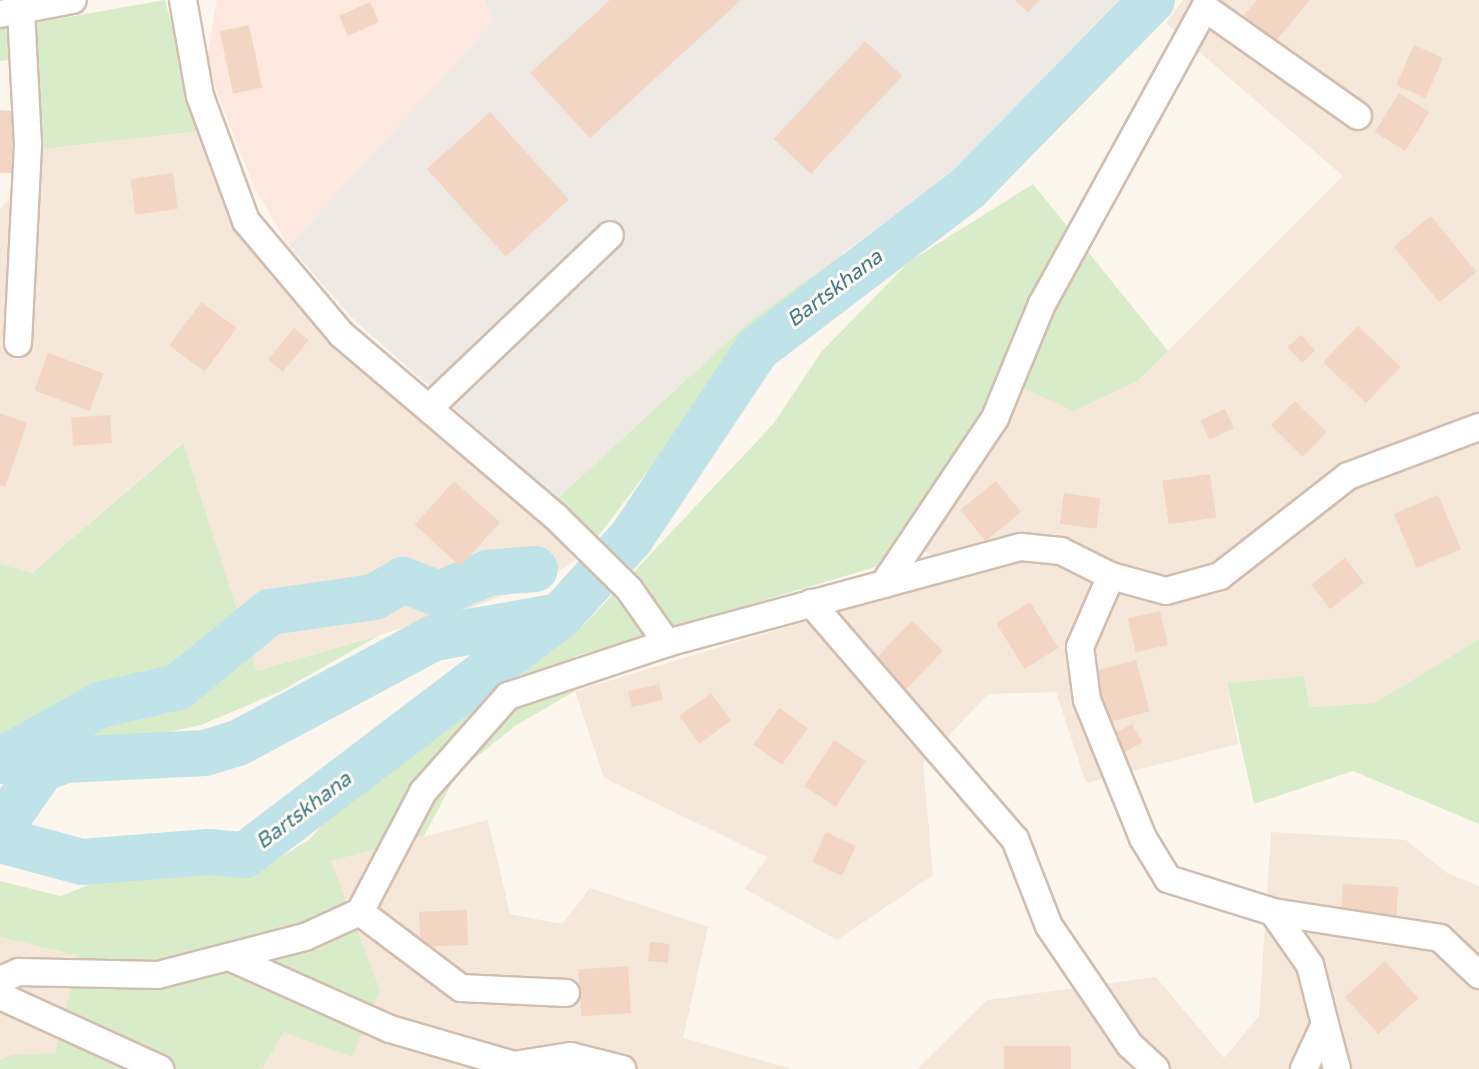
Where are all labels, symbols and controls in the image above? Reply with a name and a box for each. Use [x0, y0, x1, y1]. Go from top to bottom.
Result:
water label: Bartskhana [782, 245, 888, 333]
water label: Bartskhana [251, 767, 357, 855]

